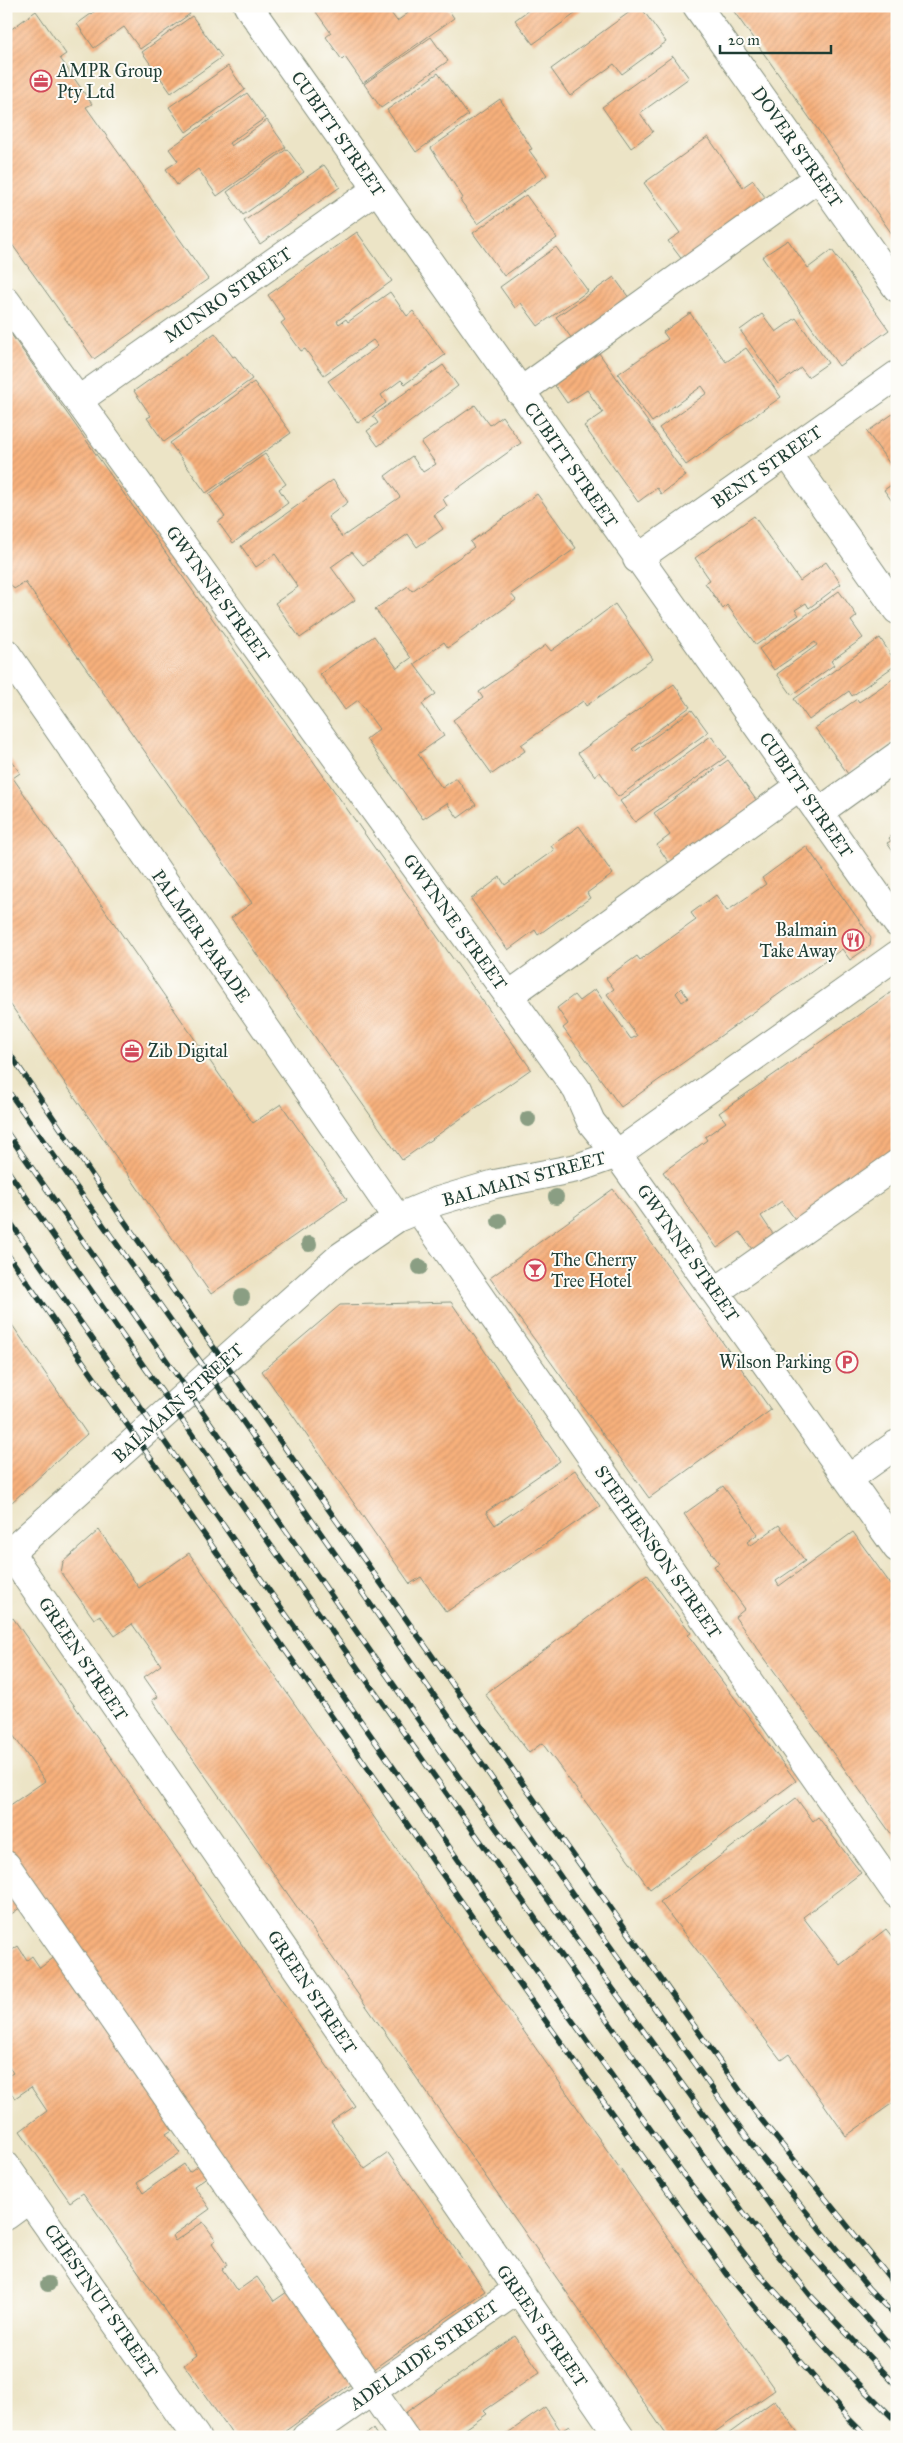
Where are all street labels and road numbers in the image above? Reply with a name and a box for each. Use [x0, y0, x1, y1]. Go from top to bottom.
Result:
street label: CUBITT STREET [286, 67, 390, 201]
street label: DOVER STREET [747, 82, 847, 212]
street label: MUNRO STREET [160, 243, 296, 347]
street label: CUBITT STREET [519, 398, 623, 532]
street label: BENT STREET [708, 421, 826, 513]
street label: GWYNNE STREET [161, 522, 275, 666]
street label: CUBITT STREET [754, 728, 858, 862]
street label: GWYNNE STREET [398, 850, 512, 994]
street label: PALMER PARADE [147, 865, 255, 1007]
street label: BALMAIN STREET [440, 1147, 608, 1211]
street label: GWYNNE STREET [632, 1180, 744, 1326]
street label: BALMAIN STREET [108, 1339, 248, 1467]
street label: STEPHENSON STREET [590, 1461, 726, 1643]
street label: GREEN STREET [34, 1593, 132, 1725]
street label: GREEN STREET [263, 1926, 361, 2058]
street label: CHESTNUT STREET [40, 2220, 162, 2382]
street label: GREEN STREET [492, 2261, 592, 2391]
street label: ADELAIDE STREET [344, 2295, 503, 2415]

